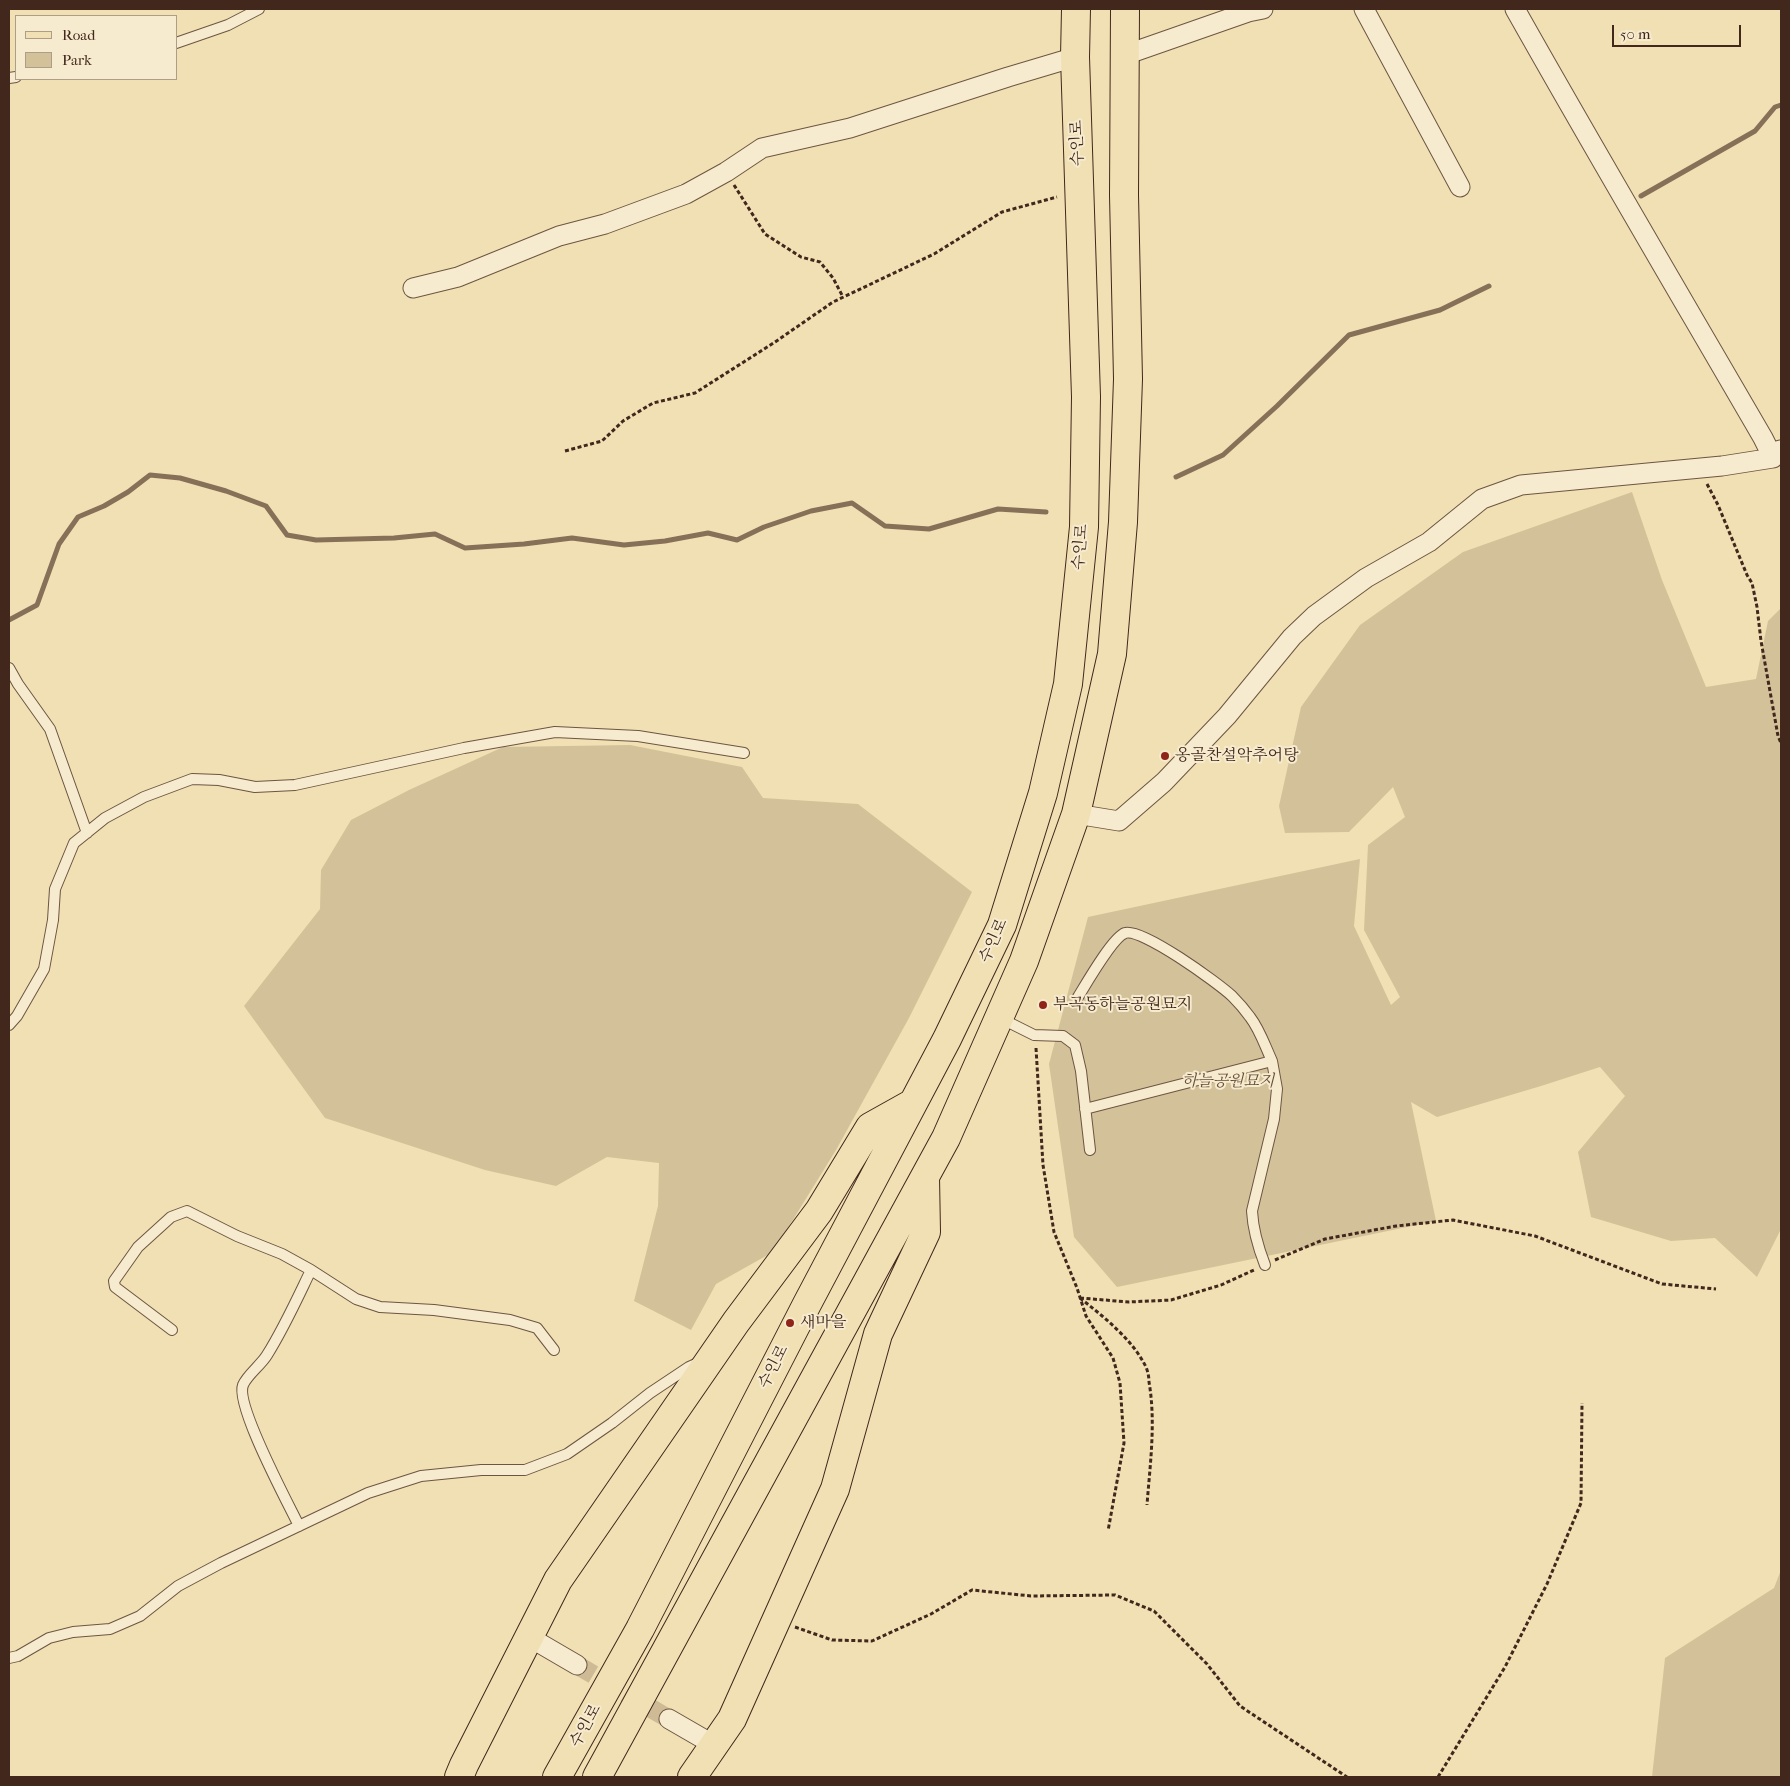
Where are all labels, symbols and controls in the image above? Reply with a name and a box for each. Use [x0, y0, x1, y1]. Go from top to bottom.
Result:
legend [15, 15, 178, 80]
scale bar [1615, 15, 1744, 47]
text: 50 m [1620, 25, 1650, 43]
text: Road [62, 26, 95, 44]
text: Park [62, 51, 92, 69]
street label: 수인로 [1068, 119, 1088, 167]
street label: 수인로 [1069, 523, 1093, 571]
place label: 옹골찬설악추어탕 [1175, 746, 1299, 766]
marker: 옹골찬설악추어탕 [1159, 750, 1171, 762]
street label: 수인로 [976, 916, 1012, 966]
place label: 부곡동하늘공원묘지 [1053, 995, 1192, 1015]
marker: 부곡동하늘공원묘지 [1037, 999, 1049, 1011]
park label: 하늘공원묘지 [1182, 1072, 1274, 1092]
place label: 새마을 [800, 1313, 846, 1333]
marker: 새마을 [784, 1317, 796, 1329]
street label: 수인로 [755, 1342, 793, 1392]
street label: 수인로 [566, 1701, 606, 1751]

